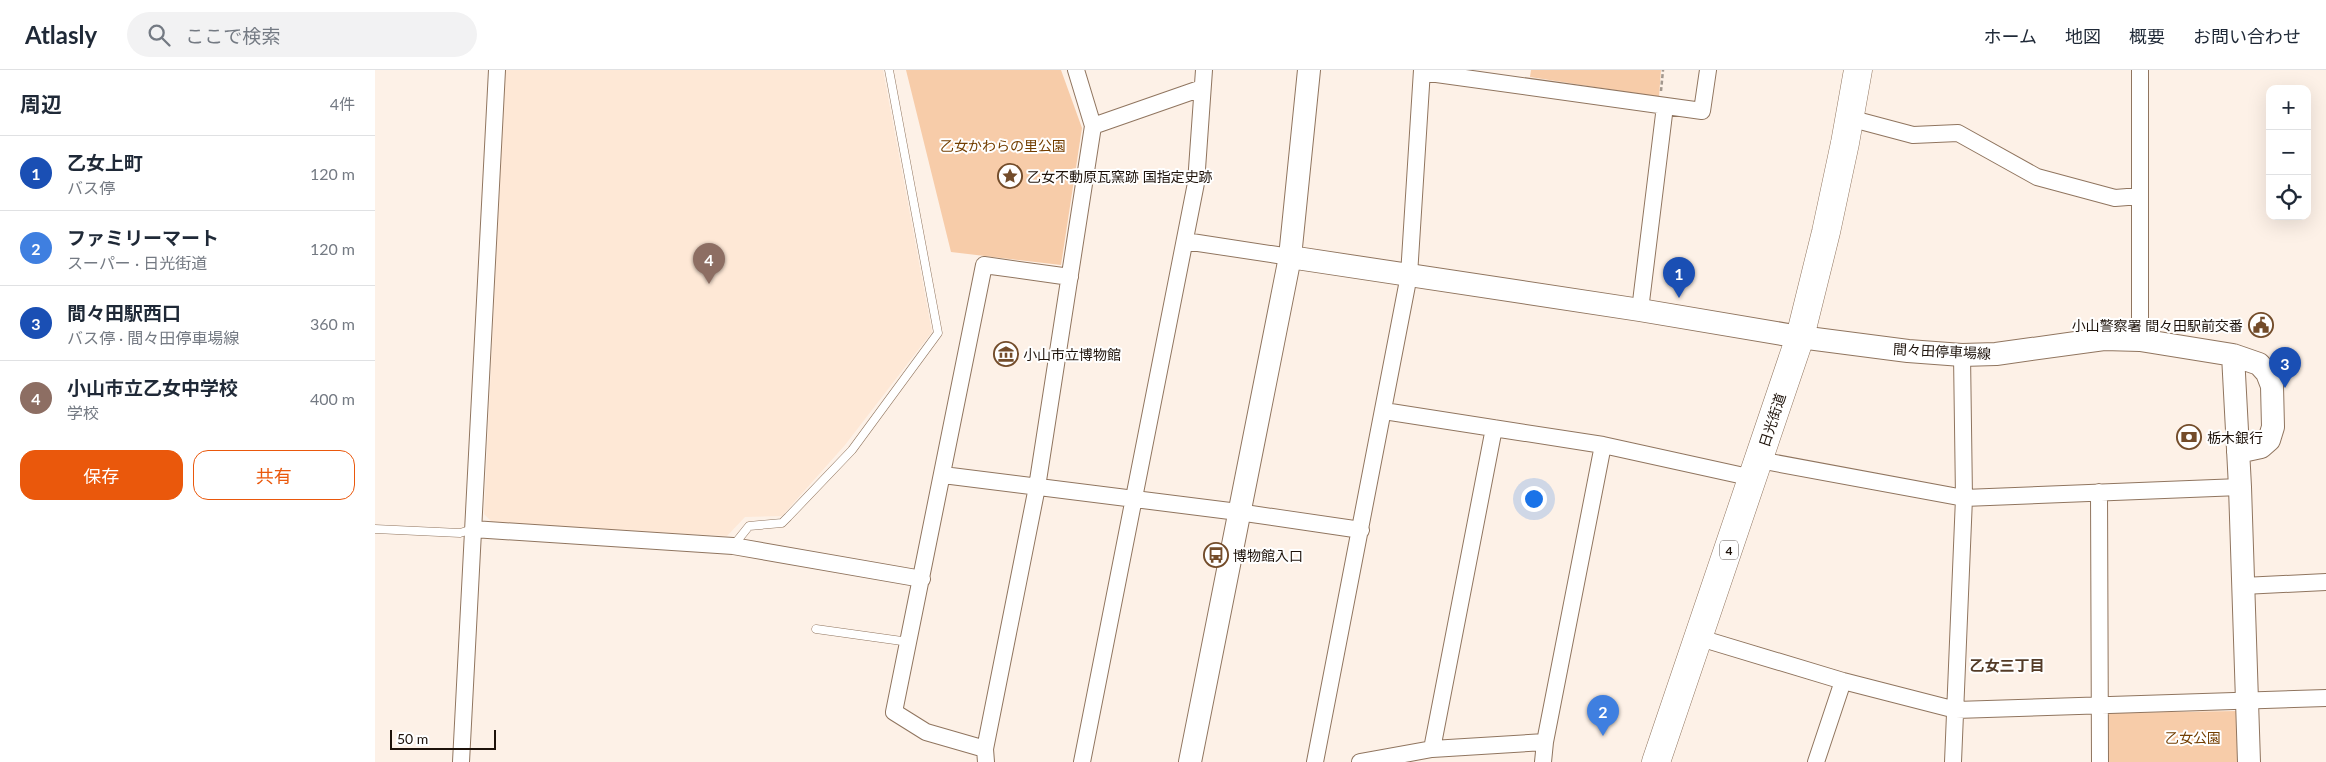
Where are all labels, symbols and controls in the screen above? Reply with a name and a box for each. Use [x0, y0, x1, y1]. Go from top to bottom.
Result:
search box [127, 12, 477, 57]
text: Atlasly [25, 20, 97, 49]
icon: search [145, 21, 173, 49]
text: ここで検索 [185, 24, 280, 47]
text: ホーム [1984, 25, 2037, 47]
text: 地図 [2065, 25, 2101, 47]
text: 概要 [2129, 25, 2165, 47]
text: お問い合わせ [2193, 25, 2301, 47]
map controls [2266, 85, 2311, 220]
button: + [2266, 85, 2311, 130]
text: 周辺 [20, 91, 62, 116]
text: 4件 [330, 94, 355, 113]
button: − [2266, 130, 2311, 175]
park label: 乙女かわらの里公園 [940, 137, 1066, 154]
text: 乙女上町 [67, 151, 143, 174]
place icon: 乙女不動原瓦窯跡 国指定史跡 [997, 163, 1023, 189]
text: 1 [31, 164, 41, 183]
text: 120 m [310, 164, 355, 183]
place label: 乙女不動原瓦窯跡 国指定史跡 [1027, 168, 1213, 185]
button: locate [2266, 175, 2311, 220]
text: バス停 [67, 178, 115, 197]
text: ファミリーマート [67, 226, 219, 249]
text: 2 [31, 239, 41, 258]
text: 120 m [310, 239, 355, 258]
pin: 4 [693, 243, 725, 284]
text: スーパー · 日光街道 [67, 253, 207, 272]
pin: 1 [1663, 257, 1695, 298]
text: 間々田駅西口 [67, 301, 181, 324]
public building icon: 小山警察署 間々田駅前交番 [2248, 312, 2274, 338]
text: 3 [31, 314, 41, 333]
text: 360 m [310, 314, 355, 333]
place label: 小山警察署 間々田駅前交番 [2071, 317, 2243, 334]
text: バス停 · 間々田停車場線 [67, 328, 239, 347]
street label: 間々田停車場線 [1893, 340, 1991, 362]
museum icon: 小山市立博物館 [993, 341, 1019, 367]
place label: 小山市立博物館 [1023, 346, 1121, 363]
pin: 3 [2269, 347, 2301, 388]
text: 小山市立乙女中学校 [67, 376, 238, 399]
text: 4 [31, 389, 41, 408]
text: 400 m [310, 389, 355, 408]
street label: 日光街道 [1755, 391, 1789, 449]
text: 学校 [67, 403, 99, 422]
bank icon: 栃木銀行 [2176, 424, 2202, 450]
place label: 栃木銀行 [2207, 429, 2263, 446]
button: 保存 [20, 450, 183, 500]
button: 共有 [193, 450, 355, 500]
your location [1521, 486, 1547, 512]
road number: 4 [1720, 540, 1738, 560]
bus stop icon: 博物館入口 [1203, 542, 1229, 568]
place label: 博物館入口 [1233, 547, 1303, 564]
district label: 乙女三丁目 [1969, 656, 2045, 674]
pin: 2 [1587, 695, 1619, 736]
scale bar [390, 727, 496, 750]
park label: 乙女公園 [2165, 729, 2221, 746]
text: 50 m [397, 730, 428, 747]

